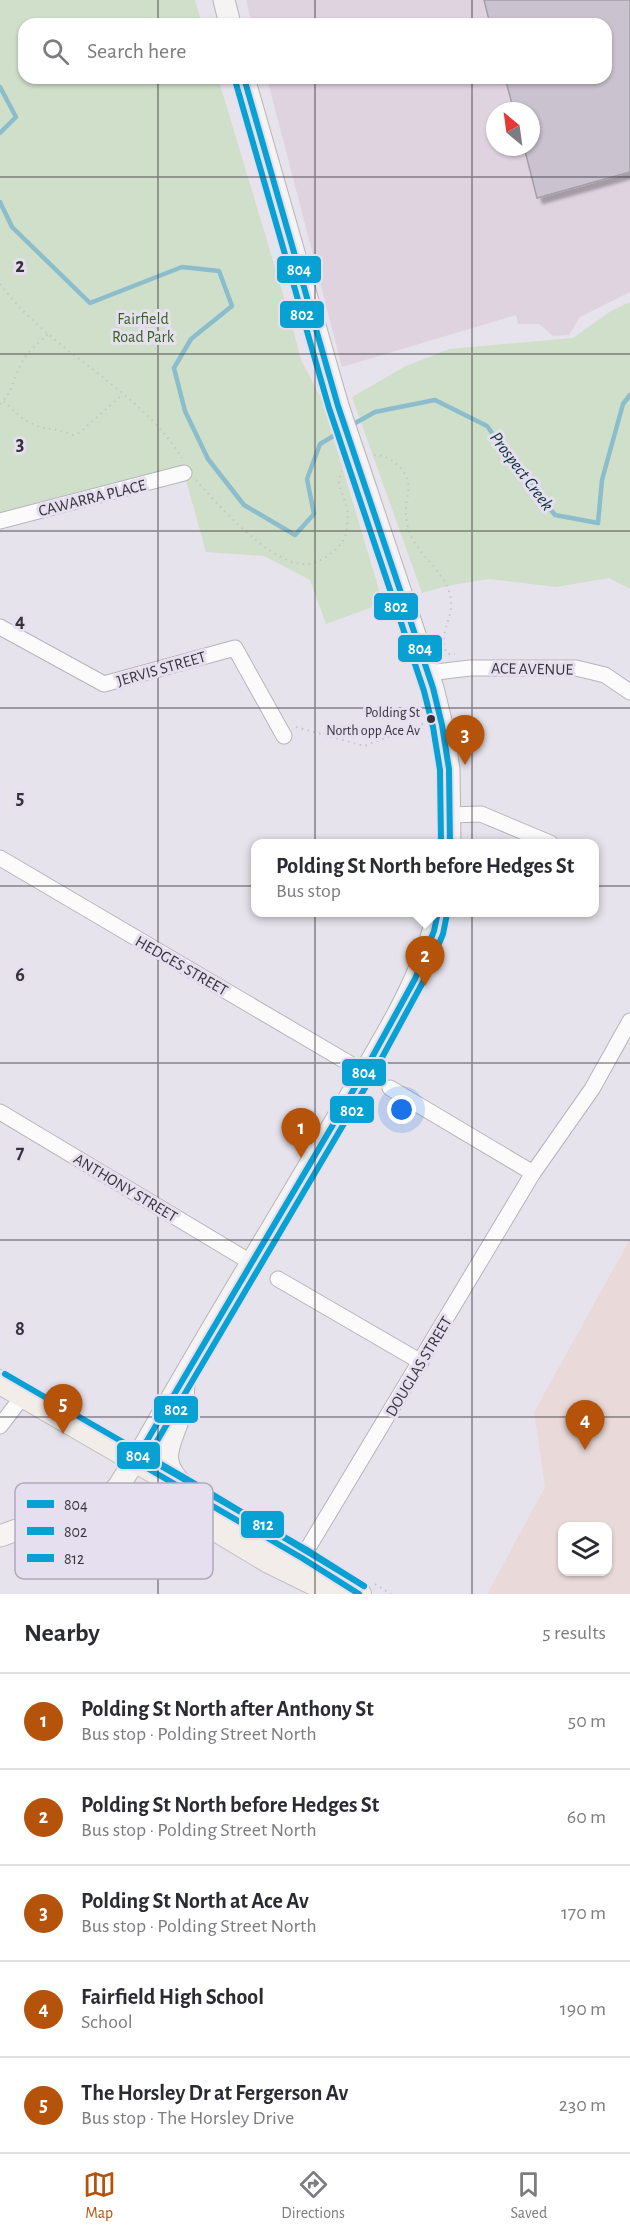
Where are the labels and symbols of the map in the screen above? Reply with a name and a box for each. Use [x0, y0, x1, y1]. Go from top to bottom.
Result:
north arrow [486, 102, 540, 156]
line badge: 804 [276, 255, 322, 284]
text: 2 [15, 256, 25, 276]
text: 804 [287, 262, 311, 278]
line badge: 802 [279, 300, 325, 329]
text: 802 [290, 307, 314, 323]
park label: Fairfield Road Park [112, 311, 175, 345]
water label: Prospect Creek [486, 429, 556, 514]
text: 3 [16, 434, 24, 454]
street label: CAWARRA PLACE [37, 477, 148, 519]
line badge: 802 [373, 592, 419, 621]
text: 802 [384, 599, 408, 615]
text: 4 [15, 611, 25, 631]
line badge: 804 [397, 634, 443, 663]
text: 804 [408, 641, 432, 657]
street label: JERVIS STREET [115, 649, 208, 689]
street label: ACE AVENUE [491, 660, 573, 678]
place label: Polding St North opp Ace Av [326, 706, 421, 738]
marker: Polding St North opp Ace Av [425, 713, 437, 725]
pin: 3 [446, 716, 484, 765]
text: 5 [16, 788, 24, 808]
street label: HEDGES STREET [133, 933, 231, 999]
pin: 2 [406, 936, 444, 986]
text: 6 [15, 965, 25, 985]
line badge: 804 [341, 1058, 387, 1087]
text: 804 [352, 1065, 376, 1081]
line badge: 802 [329, 1095, 375, 1124]
your location [387, 1095, 416, 1124]
text: 802 [340, 1103, 364, 1119]
pin: 1 [282, 1108, 320, 1158]
text: 7 [16, 1142, 25, 1162]
street label: ANTHONY STREET [71, 1151, 180, 1225]
street label: DOUGLAS STREET [383, 1314, 455, 1419]
text: 8 [15, 1319, 25, 1339]
pin: 5 [44, 1384, 82, 1434]
line badge: 802 [153, 1395, 199, 1424]
pin: 4 [566, 1400, 604, 1450]
text: 802 [164, 1402, 188, 1418]
line badge: 804 [116, 1441, 161, 1470]
text: 804 [126, 1448, 150, 1464]
legend [15, 1483, 213, 1579]
text: 804 [64, 1497, 88, 1513]
line badge: 812 [240, 1510, 285, 1539]
text: 812 [252, 1517, 274, 1533]
text: 802 [64, 1524, 87, 1540]
text: 812 [64, 1551, 84, 1567]

